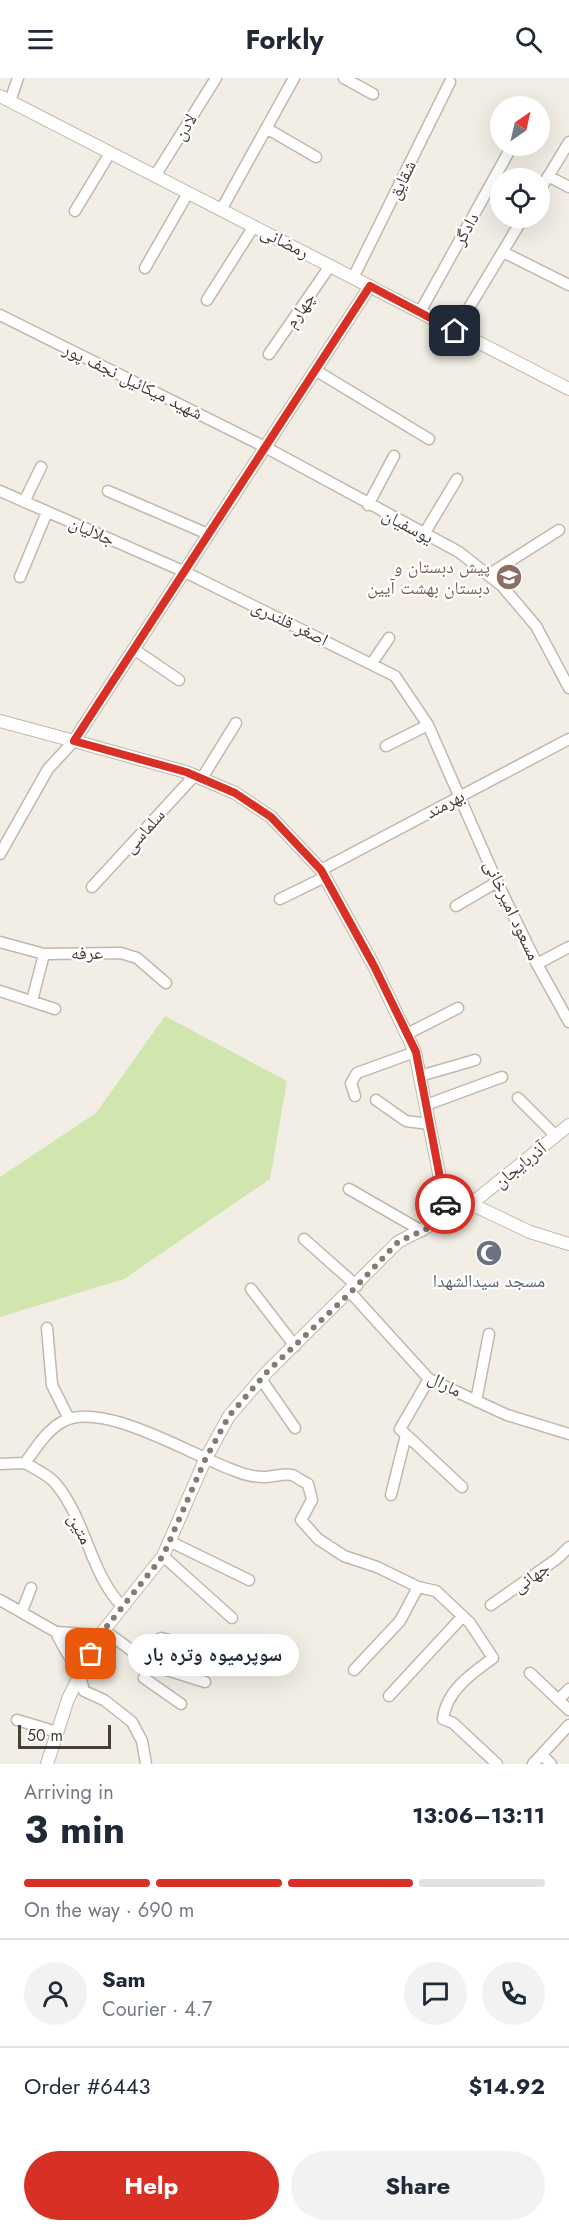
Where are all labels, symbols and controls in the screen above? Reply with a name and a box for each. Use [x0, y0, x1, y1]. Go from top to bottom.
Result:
text: Forkly [245, 20, 324, 59]
icon: menu [24, 23, 57, 56]
icon: search [512, 23, 545, 56]
north arrow [490, 96, 550, 156]
map controls [490, 96, 550, 228]
street label: لادن [167, 109, 203, 145]
street label: شقایق [381, 156, 423, 204]
button: locate [490, 168, 550, 228]
street label: دادگر [446, 208, 486, 251]
street label: رمضانی [256, 219, 314, 265]
street label: چهارم [278, 287, 322, 333]
pin [429, 305, 480, 356]
icon: home [438, 314, 471, 347]
street label: شهید میکائیل نجف پور [58, 335, 207, 426]
street label: یوسفیان [378, 502, 438, 550]
street label: جلالیان [65, 509, 119, 553]
place label: پیش دبستان و دبستان بهشت آیین [367, 554, 490, 601]
school or university icon: پیش دبستان و دبستان بهشت آیین [494, 562, 524, 592]
street label: اصغر قلندری [247, 593, 333, 653]
street label: بهرمند [421, 783, 469, 825]
street label: سلماسی [117, 803, 171, 859]
street label: مسعود امیرخانی [477, 855, 547, 965]
street label: عرفه [71, 940, 103, 966]
street label: آذربایجان [488, 1135, 552, 1194]
courier [415, 1174, 475, 1234]
icon: car [429, 1188, 462, 1221]
mosque icon: مسجد سیدالشهدا [474, 1238, 504, 1268]
place label: مسجد سیدالشهدا [433, 1268, 545, 1294]
street label: مارال [424, 1364, 466, 1404]
street label: متین [61, 1509, 99, 1549]
street label: جهانی [507, 1555, 555, 1599]
pin [65, 1628, 116, 1679]
callout: سوپرمیوه وتره بار [127, 1633, 298, 1675]
icon: bag [74, 1637, 107, 1670]
text: سوپرمیوه وتره بار [145, 1640, 282, 1669]
scale bar [18, 1722, 111, 1750]
text: 50 m [27, 1724, 63, 1747]
text: Arriving in [24, 1778, 114, 1807]
text: 13:06–13:11 [412, 1799, 545, 1831]
text: 3 min [24, 1801, 125, 1858]
text: On the way · 690 m [24, 1896, 194, 1925]
button: person [24, 1962, 87, 2025]
button: chat [404, 1962, 467, 2025]
button: phone [482, 1962, 545, 2025]
text: Sam [102, 1963, 146, 1995]
text: Courier · 4.7 [102, 1995, 213, 2024]
text: Order #6443 [24, 2070, 151, 2102]
text: $14.92 [469, 2070, 545, 2102]
button: Help [24, 2151, 279, 2220]
button: Share [291, 2151, 545, 2220]

